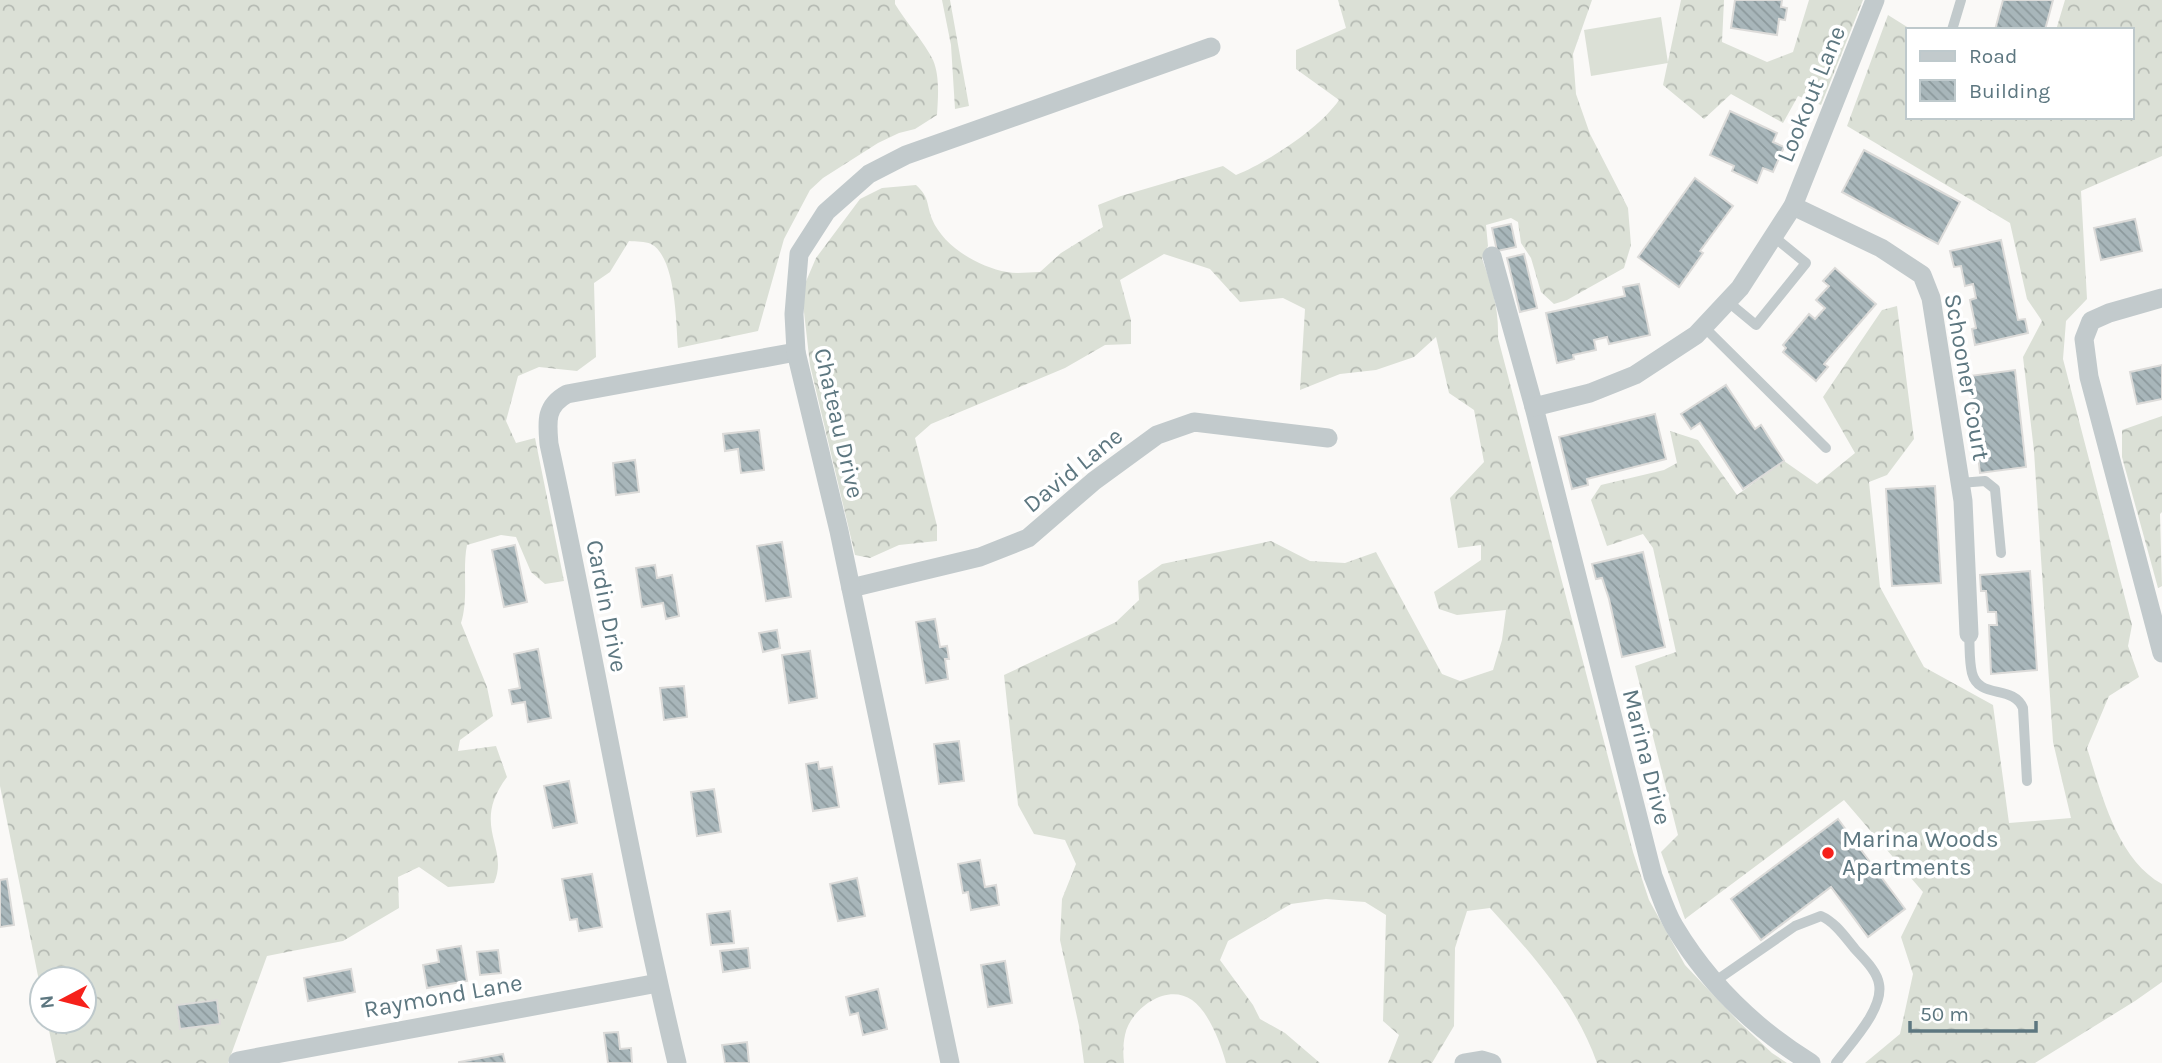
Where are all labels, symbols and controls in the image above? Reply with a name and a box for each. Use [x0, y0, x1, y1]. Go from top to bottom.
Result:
street label: Lookout Lane [1771, 22, 1851, 166]
legend [1906, 28, 2134, 119]
text: Road [1969, 44, 2017, 68]
text: Building [1969, 79, 2050, 103]
street label: Schooner Court [1939, 291, 1995, 463]
street label: Chateau Drive [808, 345, 870, 501]
street label: David Lane [1018, 422, 1128, 518]
street label: Cardin Drive [580, 537, 634, 675]
street label: Marina Drive [1617, 686, 1677, 828]
place label: Marina Woods Apartments [1842, 825, 1999, 881]
marker: Marina Woods Apartments [1820, 845, 1836, 861]
north arrow [28, 965, 98, 1035]
street label: Raymond Lane [362, 968, 524, 1024]
scale bar [1910, 990, 2036, 1034]
text: N [35, 994, 59, 1010]
text: 50 m [1920, 1002, 1969, 1026]

